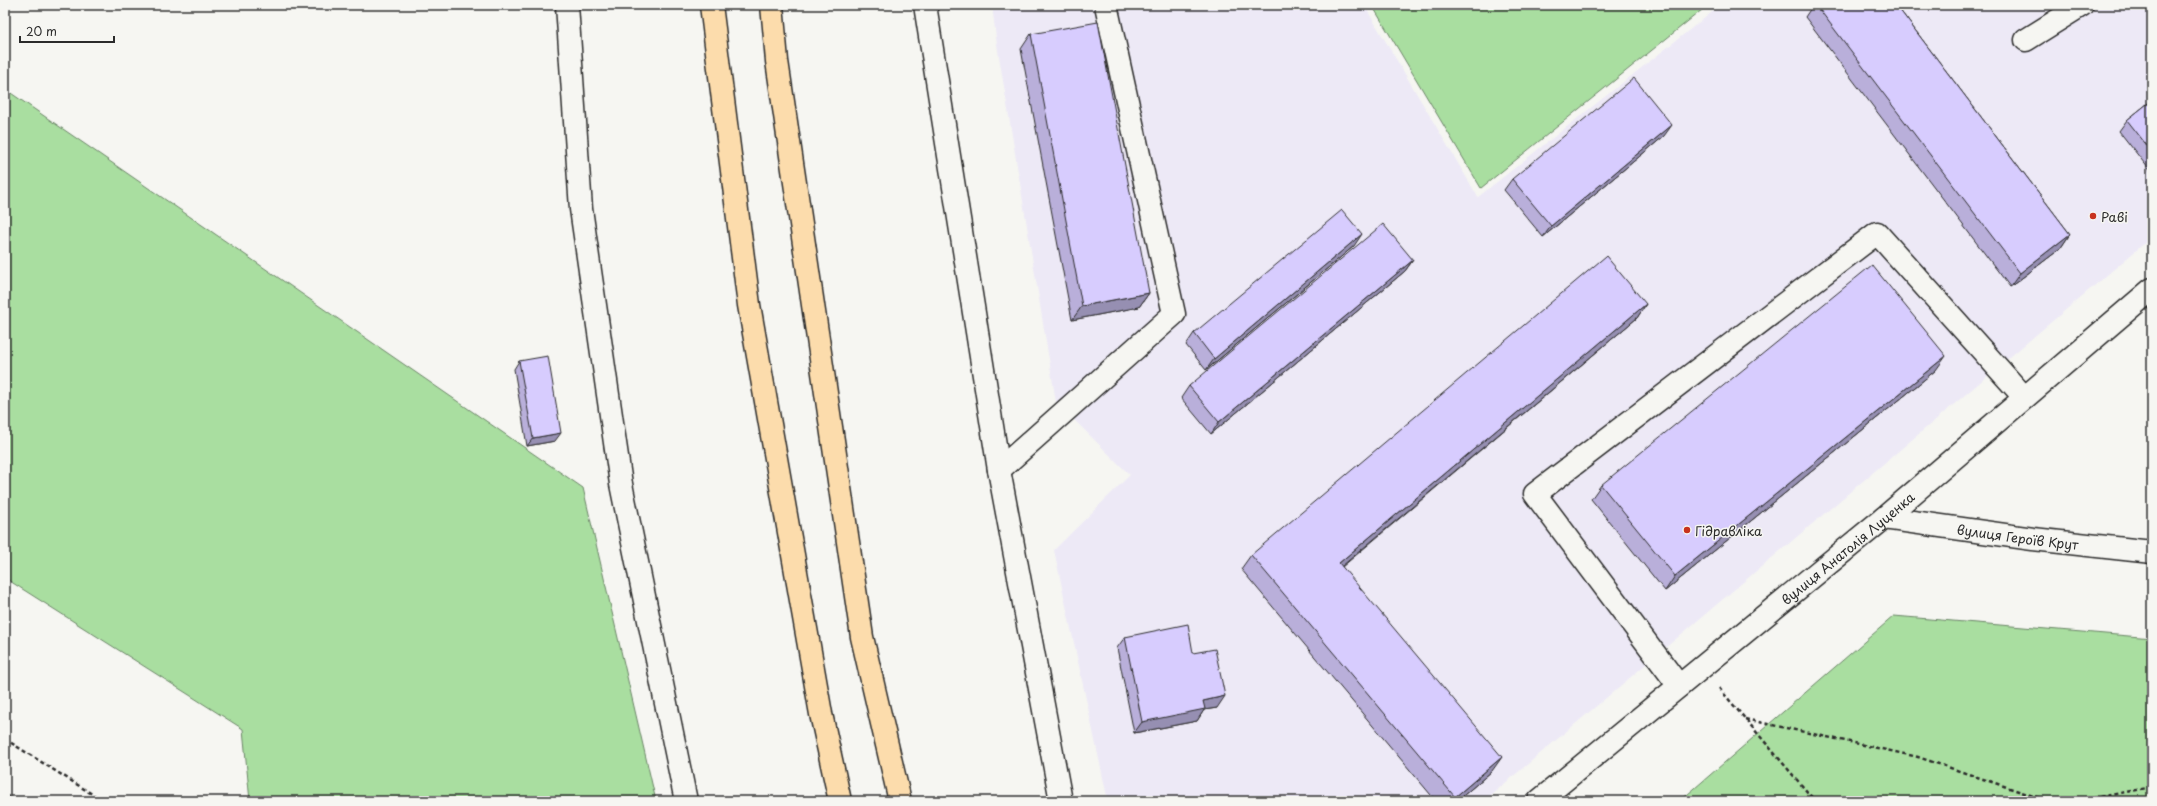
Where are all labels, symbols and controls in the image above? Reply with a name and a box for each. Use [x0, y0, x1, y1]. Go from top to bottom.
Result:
scale bar [20, 18, 114, 44]
text: 20 m [26, 22, 57, 40]
place label: Раві [2101, 207, 2128, 226]
marker: Раві [2088, 211, 2098, 221]
street label: вулиця Анатолія Луценка [1777, 486, 1919, 608]
street label: вулиця Героїв Крут [1956, 519, 2080, 553]
place label: Гідравліка [1695, 521, 1763, 540]
marker: Гідравліка [1682, 525, 1692, 535]

